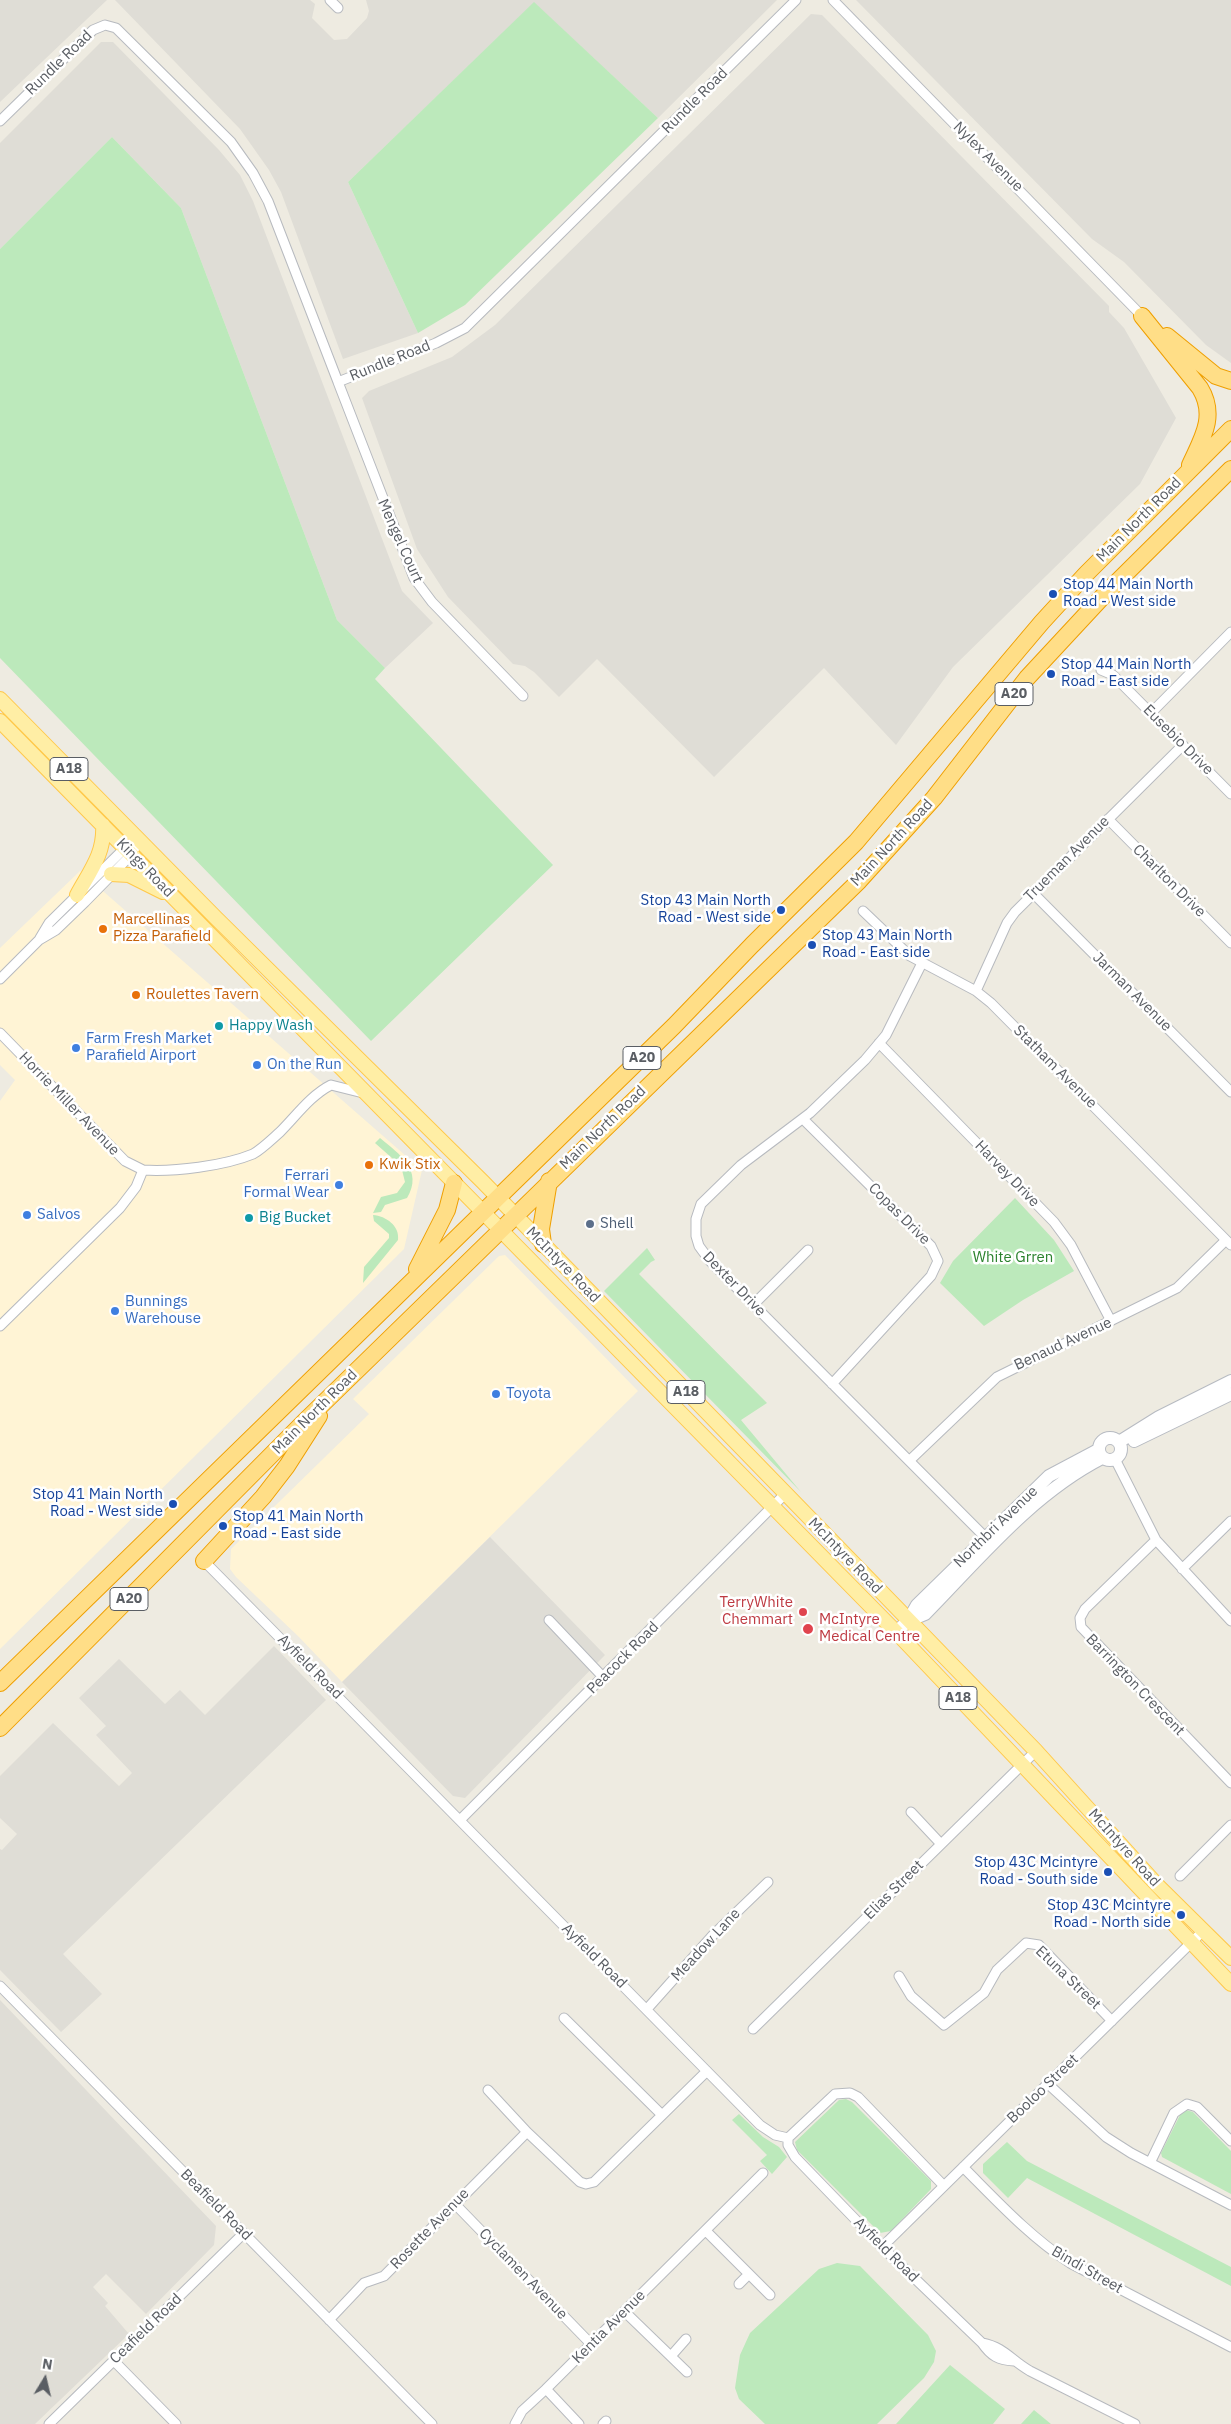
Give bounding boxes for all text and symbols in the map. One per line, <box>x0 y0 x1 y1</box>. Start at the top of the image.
street label: Rundle Road <box>22 27 96 99</box>
street label: Rundle Road <box>658 64 732 138</box>
street label: Nylex Avenue <box>949 118 1027 196</box>
street label: Rundle Road <box>347 337 433 385</box>
street label: Main North Road <box>1093 474 1185 566</box>
street label: Mengel Court <box>374 496 426 586</box>
place label: Stop 44 Main North Road - West side <box>1063 576 1193 611</box>
marker: Stop 44 Main North Road - West side <box>1047 588 1059 600</box>
place label: Stop 44 Main North Road - East side <box>1061 656 1191 691</box>
marker: Stop 44 Main North Road - East side <box>1045 668 1057 680</box>
road number: A20 <box>995 682 1033 706</box>
street label: Eusebio Drive <box>1139 701 1217 779</box>
road number: A18 <box>50 758 88 781</box>
street label: Main North Road <box>847 796 937 890</box>
street label: Trueman Avenue <box>1021 813 1113 905</box>
street label: Kings Road <box>112 835 178 901</box>
street label: Charlton Drive <box>1129 841 1209 921</box>
place label: Stop 43 Main North Road - West side <box>641 892 771 927</box>
marker: Stop 43 Main North Road - West side <box>775 904 787 916</box>
place label: Marcellinas Pizza Parafield <box>113 911 211 946</box>
marker: Marcellinas Pizza Parafield <box>97 923 109 935</box>
place label: Stop 43 Main North Road - East side <box>822 927 952 962</box>
marker: Stop 43 Main North Road - East side <box>806 939 818 951</box>
street label: Jarman Avenue <box>1089 949 1175 1035</box>
place label: Roulettes Tavern <box>146 986 259 1004</box>
marker: Roulettes Tavern <box>130 989 142 1001</box>
place label: Happy Wash <box>229 1017 313 1035</box>
marker: Happy Wash <box>213 1020 225 1032</box>
street label: Statham Avenue <box>1010 1022 1100 1112</box>
place label: Farm Fresh Market Parafield Airport <box>86 1030 212 1065</box>
marker: Farm Fresh Market Parafield Airport <box>70 1042 82 1054</box>
road number: A20 <box>623 1046 661 1070</box>
street label: Horrie Miller Avenue <box>15 1049 123 1159</box>
place label: On the Run <box>267 1056 342 1074</box>
marker: On the Run <box>251 1059 263 1071</box>
street label: Main North Road <box>556 1082 650 1174</box>
street label: Harvey Drive <box>971 1137 1043 1211</box>
place label: Kwik Stix <box>379 1156 440 1174</box>
marker: Kwik Stix <box>363 1159 375 1171</box>
place label: Ferrari Formal Wear <box>243 1167 329 1202</box>
marker: Ferrari Formal Wear <box>333 1179 345 1191</box>
street label: Copas Drive <box>864 1179 934 1249</box>
place label: Salvos <box>37 1206 81 1224</box>
marker: Salvos <box>21 1209 33 1221</box>
place label: Big Bucket <box>259 1209 331 1227</box>
marker: Big Bucket <box>243 1212 255 1224</box>
place label: Shell <box>600 1215 634 1233</box>
marker: Shell <box>584 1218 596 1230</box>
street label: McIntyre Road <box>522 1223 604 1307</box>
street label: Dexter Drive <box>699 1248 769 1320</box>
park label: White Grren <box>973 1249 1053 1267</box>
place label: Bunnings Warehouse <box>125 1293 201 1328</box>
marker: Bunnings Warehouse <box>109 1305 121 1317</box>
street label: Benaud Avenue <box>1011 1314 1115 1374</box>
street label: Main North Road <box>269 1366 361 1458</box>
road number: A18 <box>667 1380 705 1404</box>
place label: Toyota <box>506 1385 551 1403</box>
marker: Toyota <box>490 1388 502 1400</box>
street label: Northbri Avenue <box>950 1482 1042 1572</box>
place label: Stop 41 Main North Road - West side <box>33 1486 163 1521</box>
marker: Stop 41 Main North Road - West side <box>167 1498 179 1510</box>
place label: Stop 41 Main North Road - East side <box>233 1508 363 1543</box>
street label: McIntyre Road <box>804 1514 886 1598</box>
marker: Stop 41 Main North Road - East side <box>217 1520 229 1532</box>
road number: A20 <box>110 1588 148 1610</box>
place label: TerryWhite Chemmart <box>719 1594 793 1629</box>
marker: TerryWhite Chemmart <box>797 1606 809 1618</box>
place label: McIntyre Medical Centre <box>819 1611 920 1646</box>
street label: Peacock Road <box>583 1618 663 1698</box>
marker: McIntyre Medical Centre <box>801 1622 815 1636</box>
street label: Barrington Crescent <box>1082 1630 1188 1740</box>
street label: Ayfield Road <box>274 1631 346 1703</box>
road number: A18 <box>939 1686 977 1710</box>
street label: McIntyre Road <box>1084 1805 1164 1891</box>
place label: Stop 43C Mcintyre Road - South side <box>974 1854 1098 1889</box>
street label: Elias Street <box>861 1857 927 1923</box>
marker: Stop 43C Mcintyre Road - South side <box>1102 1866 1114 1878</box>
place label: Stop 43C Mcintyre Road - North side <box>1047 1897 1171 1932</box>
street label: Meadow Lane <box>668 1905 744 1985</box>
marker: Stop 43C Mcintyre Road - North side <box>1175 1909 1187 1921</box>
street label: Ayfield Road <box>558 1920 630 1992</box>
street label: Etuna Street <box>1032 1942 1104 2014</box>
street label: Booloo Street <box>1004 2051 1082 2127</box>
street label: Beafield Road <box>177 2166 255 2244</box>
street label: Rosette Avenue <box>387 2185 473 2273</box>
street label: Ayfield Road <box>850 2214 922 2286</box>
street label: Cyclamen Avenue <box>475 2225 571 2323</box>
street label: Bindi Street <box>1048 2242 1126 2298</box>
street label: Kentia Avenue <box>569 2287 649 2367</box>
street label: Ceafield Road <box>106 2290 186 2368</box>
north arrow <box>20 2354 70 2404</box>
text: N <box>41 2355 54 2374</box>

